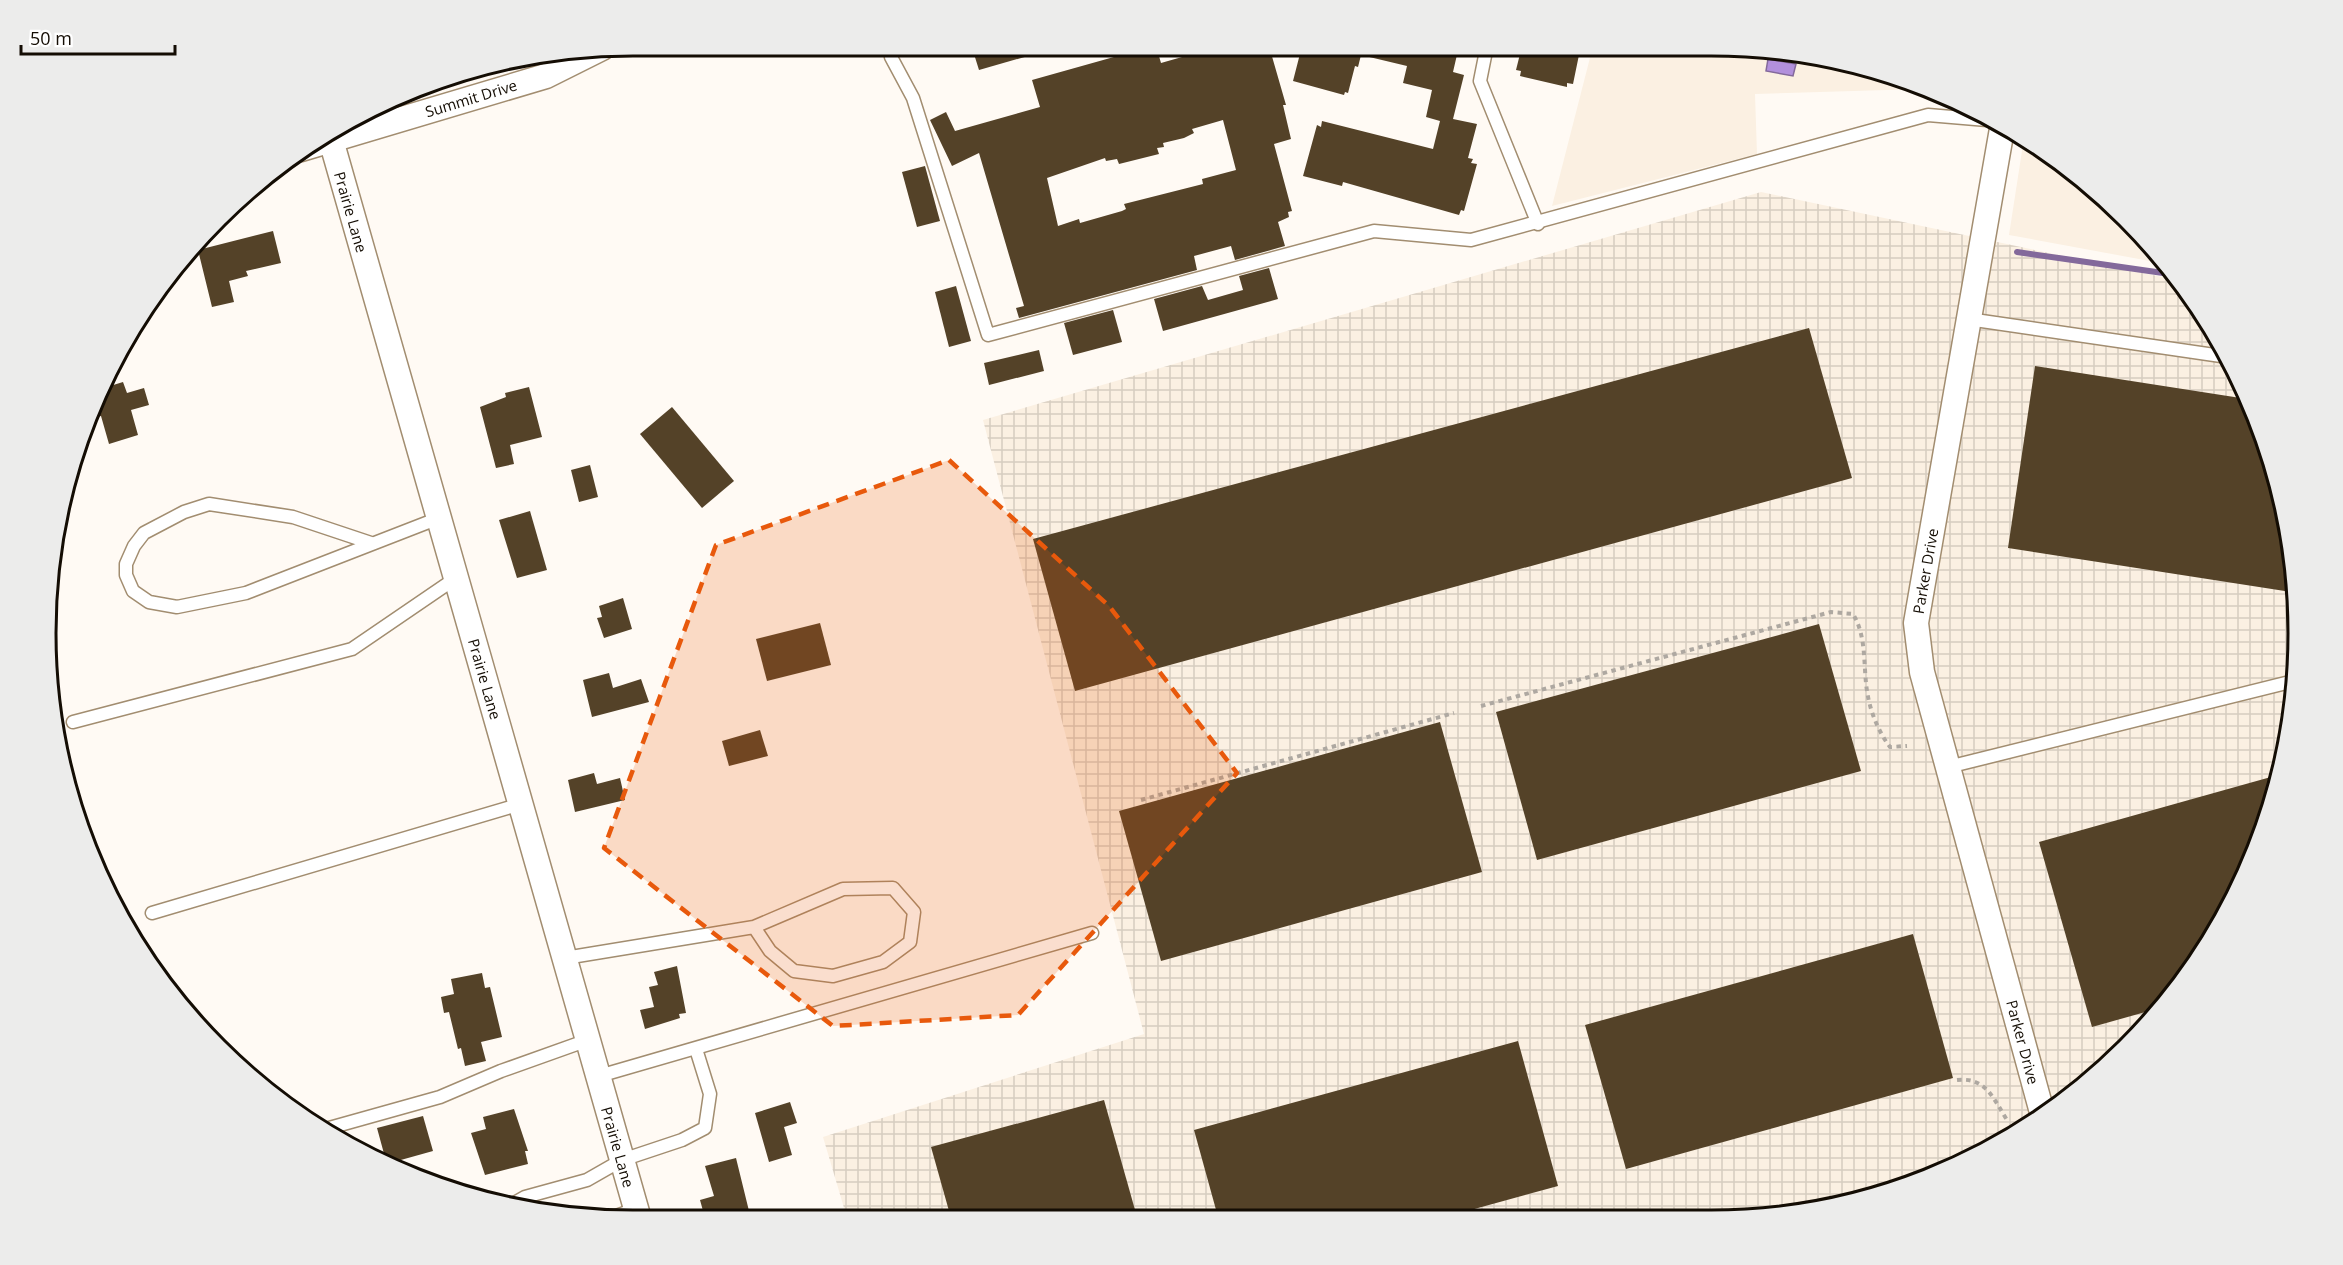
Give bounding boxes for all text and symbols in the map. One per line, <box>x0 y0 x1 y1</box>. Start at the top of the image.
scale bar <box>21 18 176 56</box>
text: 50 m <box>30 26 72 50</box>
street label: Summit Drive <box>423 75 519 121</box>
street label: Prairie Lane <box>330 169 372 255</box>
street label: Parker Drive <box>1908 527 1942 615</box>
street label: Prairie Lane <box>464 636 506 722</box>
street label: Parker Drive <box>2002 998 2044 1086</box>
street label: Prairie Lane <box>597 1104 639 1190</box>

